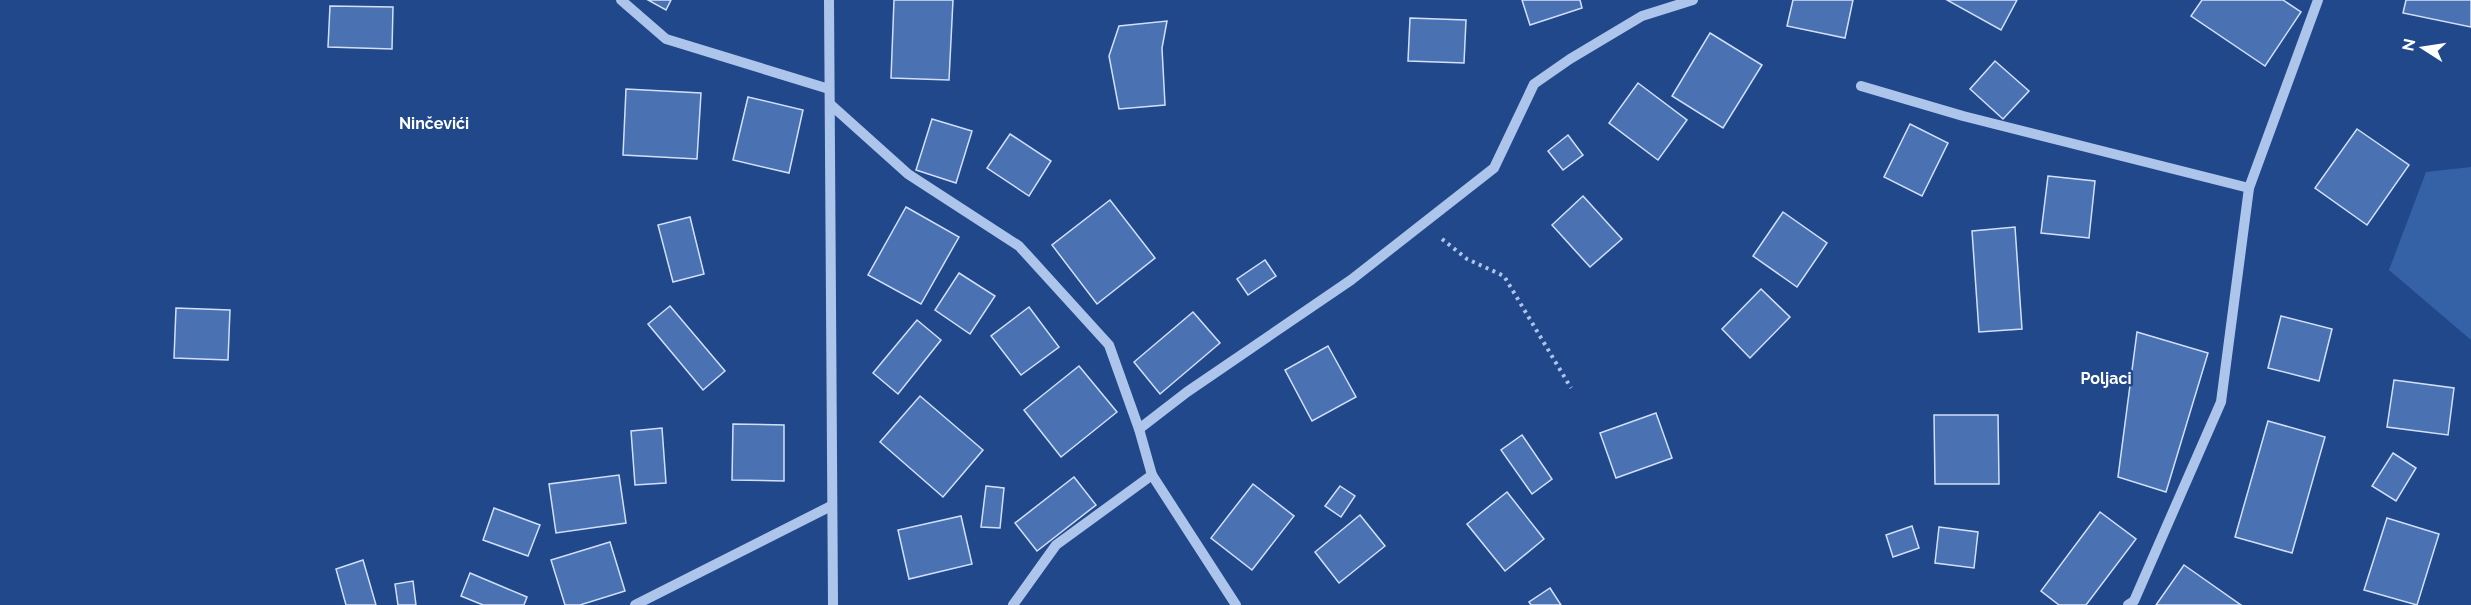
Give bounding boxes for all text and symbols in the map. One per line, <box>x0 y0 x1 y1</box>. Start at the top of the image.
north arrow <box>2393 18 2453 78</box>
text: N <box>2398 37 2419 53</box>
district label: Ninčevići <box>399 114 469 133</box>
district label: Poljaci <box>2080 369 2132 388</box>

